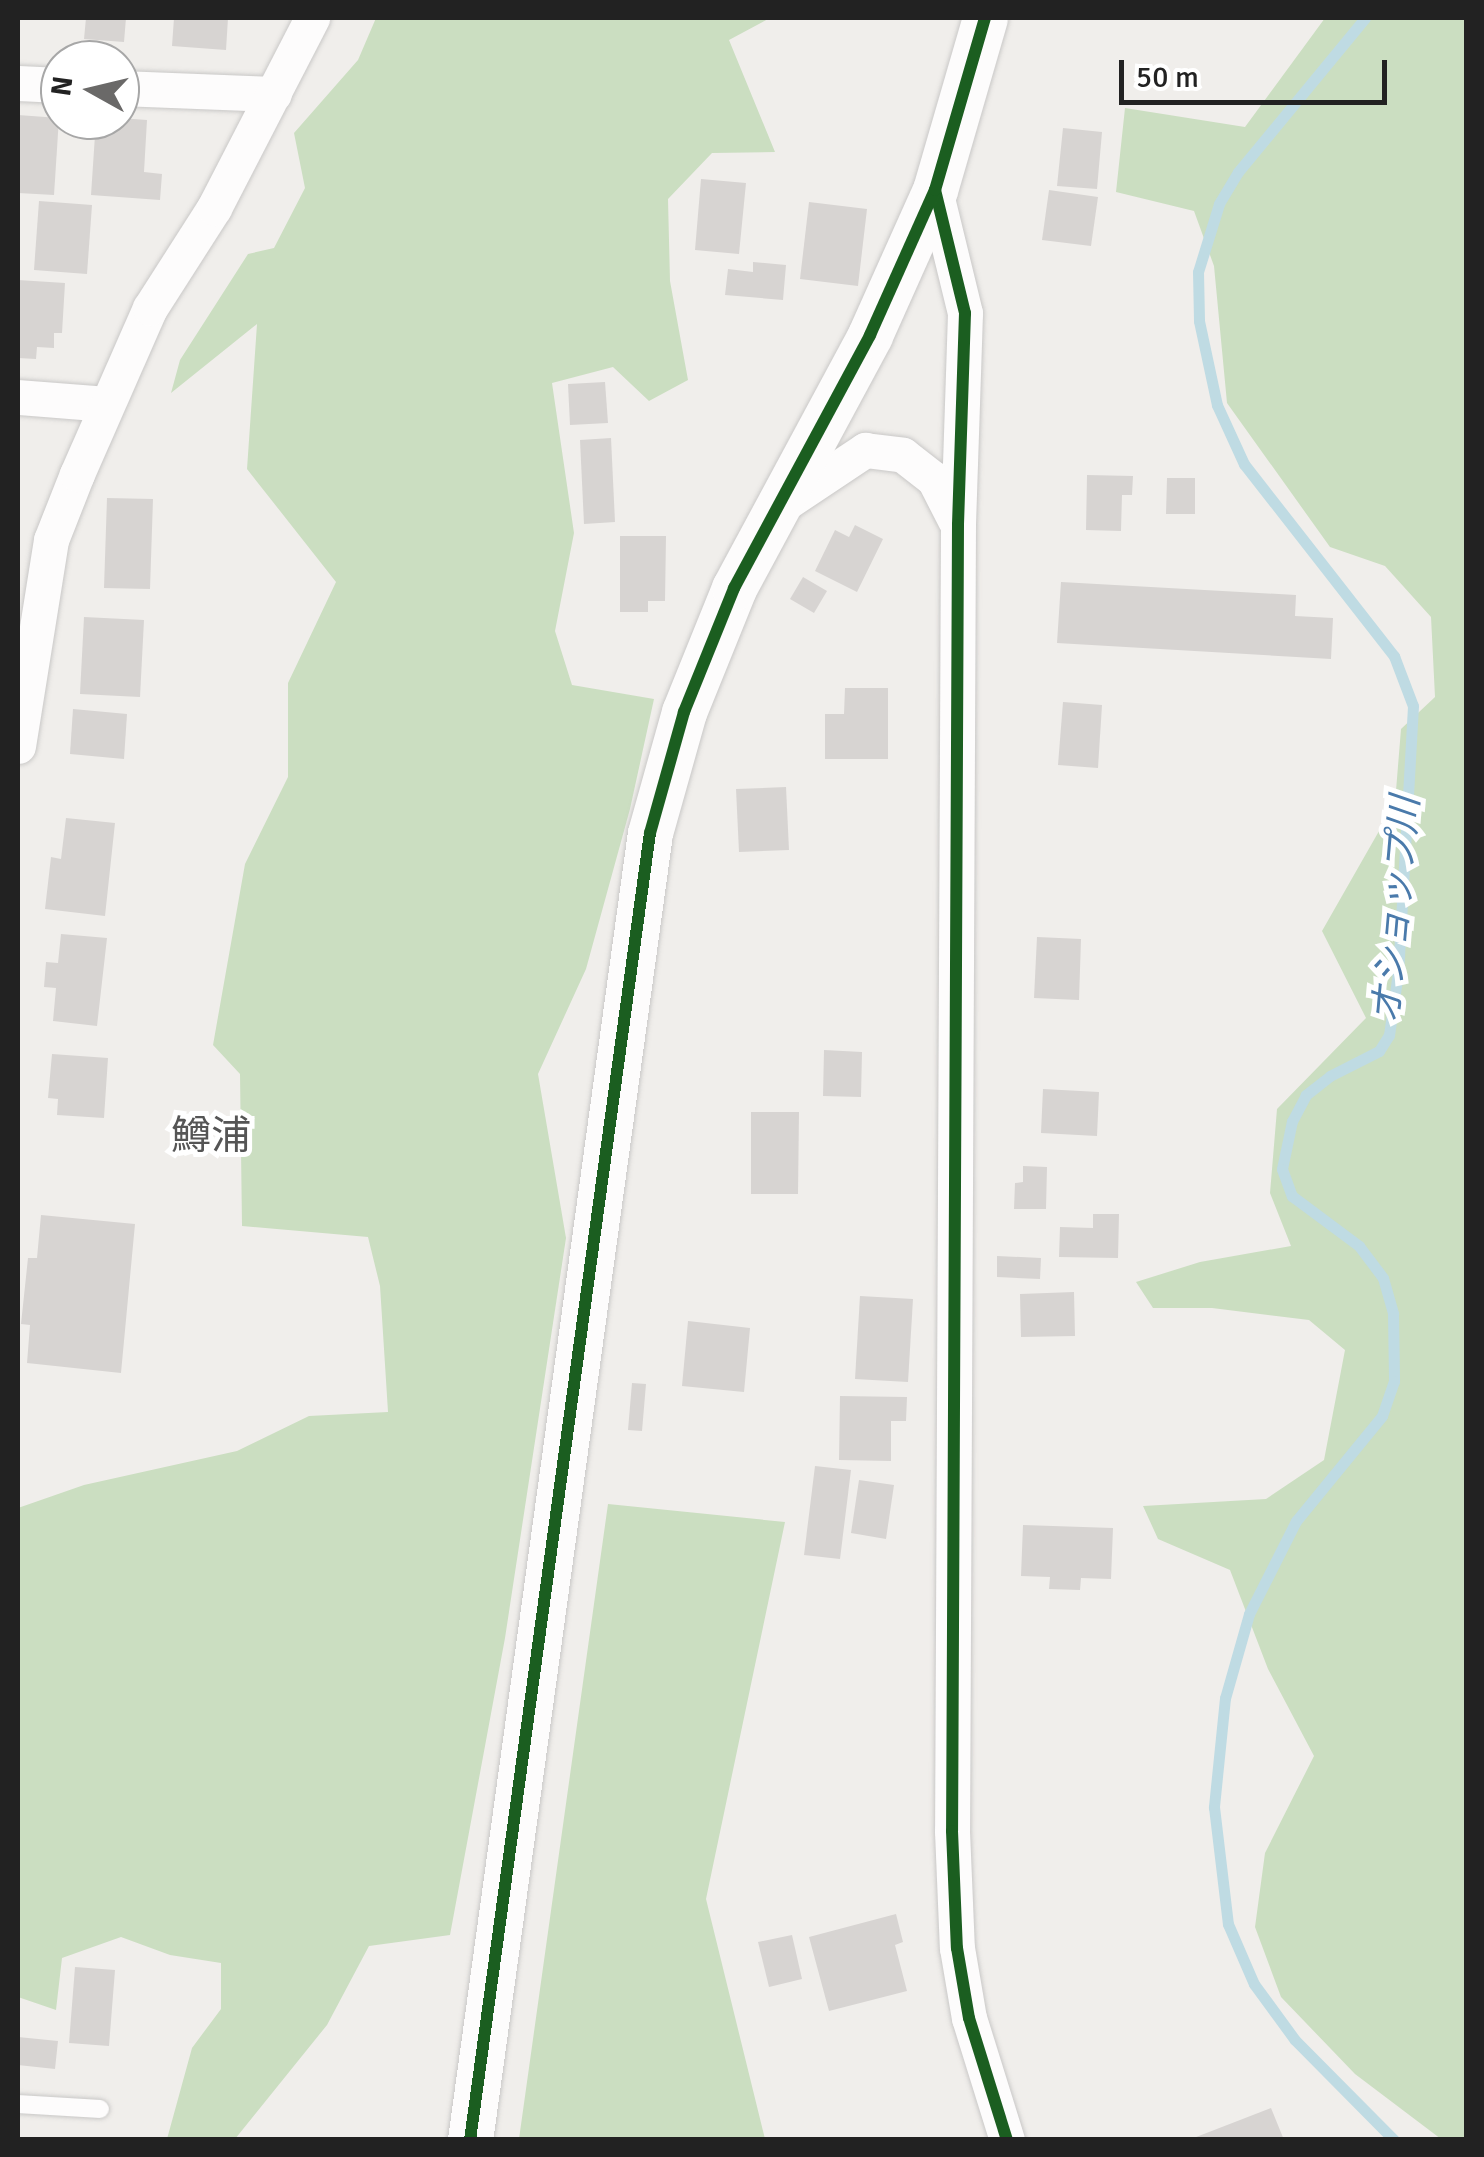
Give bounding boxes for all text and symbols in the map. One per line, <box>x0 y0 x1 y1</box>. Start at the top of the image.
north arrow <box>40 40 140 140</box>
scale bar <box>1124 40 1392 102</box>
text: 50 m <box>1136 59 1199 96</box>
text: N <box>44 74 80 98</box>
water label: オショップ川 <box>1363 794 1429 1026</box>
district label: 鱒浦 <box>171 1112 251 1160</box>

